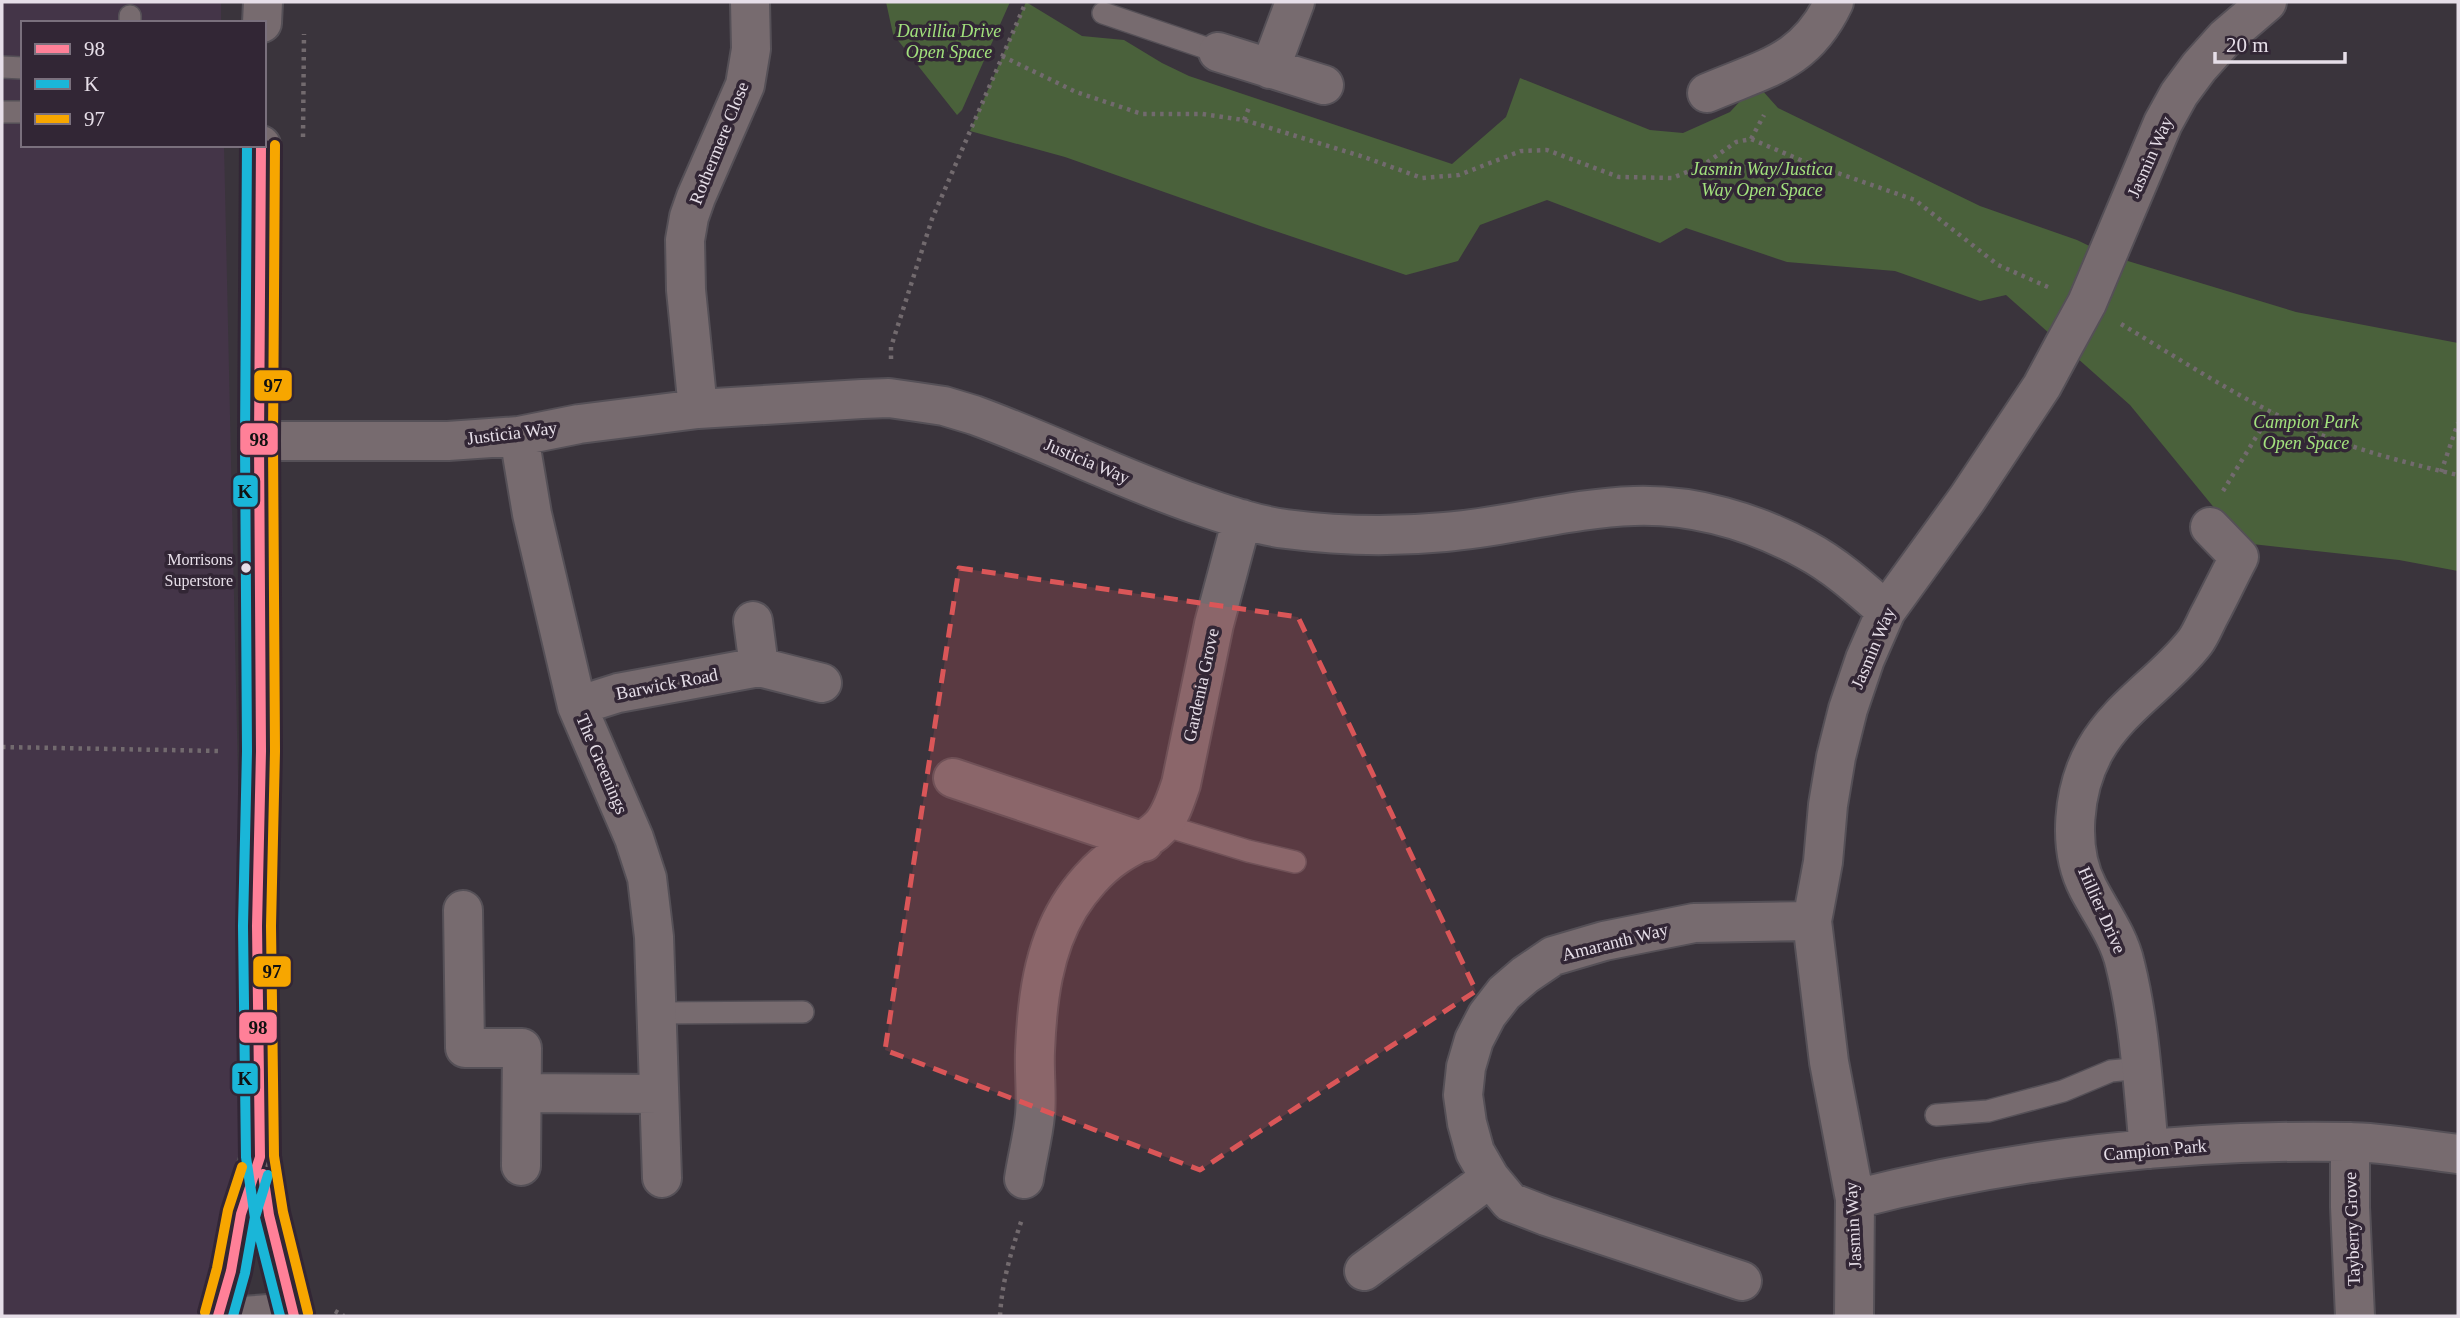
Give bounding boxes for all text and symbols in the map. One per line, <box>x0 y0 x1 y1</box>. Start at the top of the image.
legend <box>21 21 266 147</box>
park label: Davillia Drive Open Space <box>896 21 1001 62</box>
scale bar <box>2215 21 2344 65</box>
text: 20 m <box>2226 33 2269 57</box>
text: 98 <box>84 37 105 61</box>
text: K <box>84 72 99 96</box>
street label: Rothermere Close <box>685 79 753 207</box>
text: 97 <box>84 107 105 131</box>
street label: Jasmin Way <box>2123 113 2177 201</box>
park label: Jasmin Way/Justica Way Open Space <box>1691 159 1833 200</box>
line badge: 97 <box>253 369 293 402</box>
text: 97 <box>264 375 283 396</box>
park label: Campion Park Open Space <box>2253 412 2360 453</box>
street label: Justicia Way <box>466 418 558 448</box>
line badge: 98 <box>239 422 279 456</box>
text: 98 <box>250 429 269 450</box>
street label: Justicia Way <box>1041 434 1133 488</box>
line badge: K <box>232 474 259 508</box>
text: K <box>238 481 253 502</box>
place label: Morrisons Superstore <box>165 551 233 590</box>
marker: Morrisons Superstore <box>239 561 253 575</box>
street label: Jasmin Way <box>1847 604 1899 692</box>
street label: Gardenia Grove <box>1179 626 1223 744</box>
street label: Barwick Road <box>614 664 720 704</box>
street label: The Greenings <box>572 711 632 817</box>
street label: Hillier Drive <box>2074 864 2130 956</box>
street label: Amaranth Way <box>1560 919 1670 965</box>
line badge: 97 <box>252 955 292 988</box>
text: 97 <box>263 961 282 982</box>
line badge: 98 <box>238 1011 278 1044</box>
text: 98 <box>249 1017 268 1038</box>
line badge: K <box>231 1062 259 1095</box>
text: K <box>238 1068 253 1089</box>
street label: Campion Park <box>2103 1136 2207 1164</box>
street label: Tayberry Grove <box>2340 1172 2364 1286</box>
street label: Jasmin Way <box>1841 1181 1865 1269</box>

